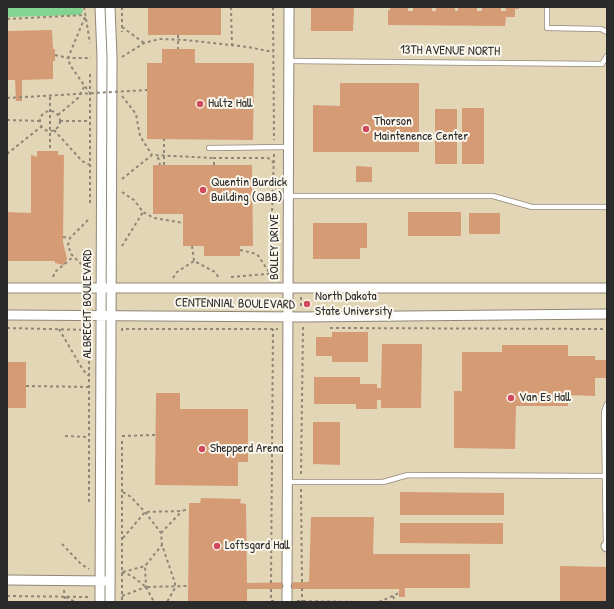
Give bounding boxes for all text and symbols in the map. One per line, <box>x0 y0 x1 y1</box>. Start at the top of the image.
street label: 13TH AVENUE NORTH <box>400 42 500 60</box>
place label: Hultz Hall <box>208 96 253 112</box>
marker: Hultz Hall <box>195 99 205 109</box>
place label: Thorson Maintenence Center <box>374 114 468 145</box>
marker: Thorson Maintenence Center <box>361 124 371 134</box>
place label: Quentin Burdick Building (QBB) <box>211 175 287 206</box>
marker: Quentin Burdick Building (QBB) <box>198 185 208 195</box>
street label: BOLLEY DRIVE <box>267 214 283 280</box>
street label: ALBRECHT BOULEVARD <box>80 250 96 358</box>
place label: North Dakota State University <box>315 289 392 320</box>
street label: CENTENNIAL BOULEVARD <box>175 295 295 313</box>
marker: North Dakota State University <box>302 299 312 309</box>
place label: Van Es Hall <box>519 390 571 406</box>
marker: Van Es Hall <box>506 393 516 403</box>
place label: Shepperd Arena <box>210 441 283 457</box>
marker: Shepperd Arena <box>197 444 207 454</box>
place label: Loftsgard Hall <box>225 538 290 554</box>
marker: Loftsgard Hall <box>212 541 222 551</box>

